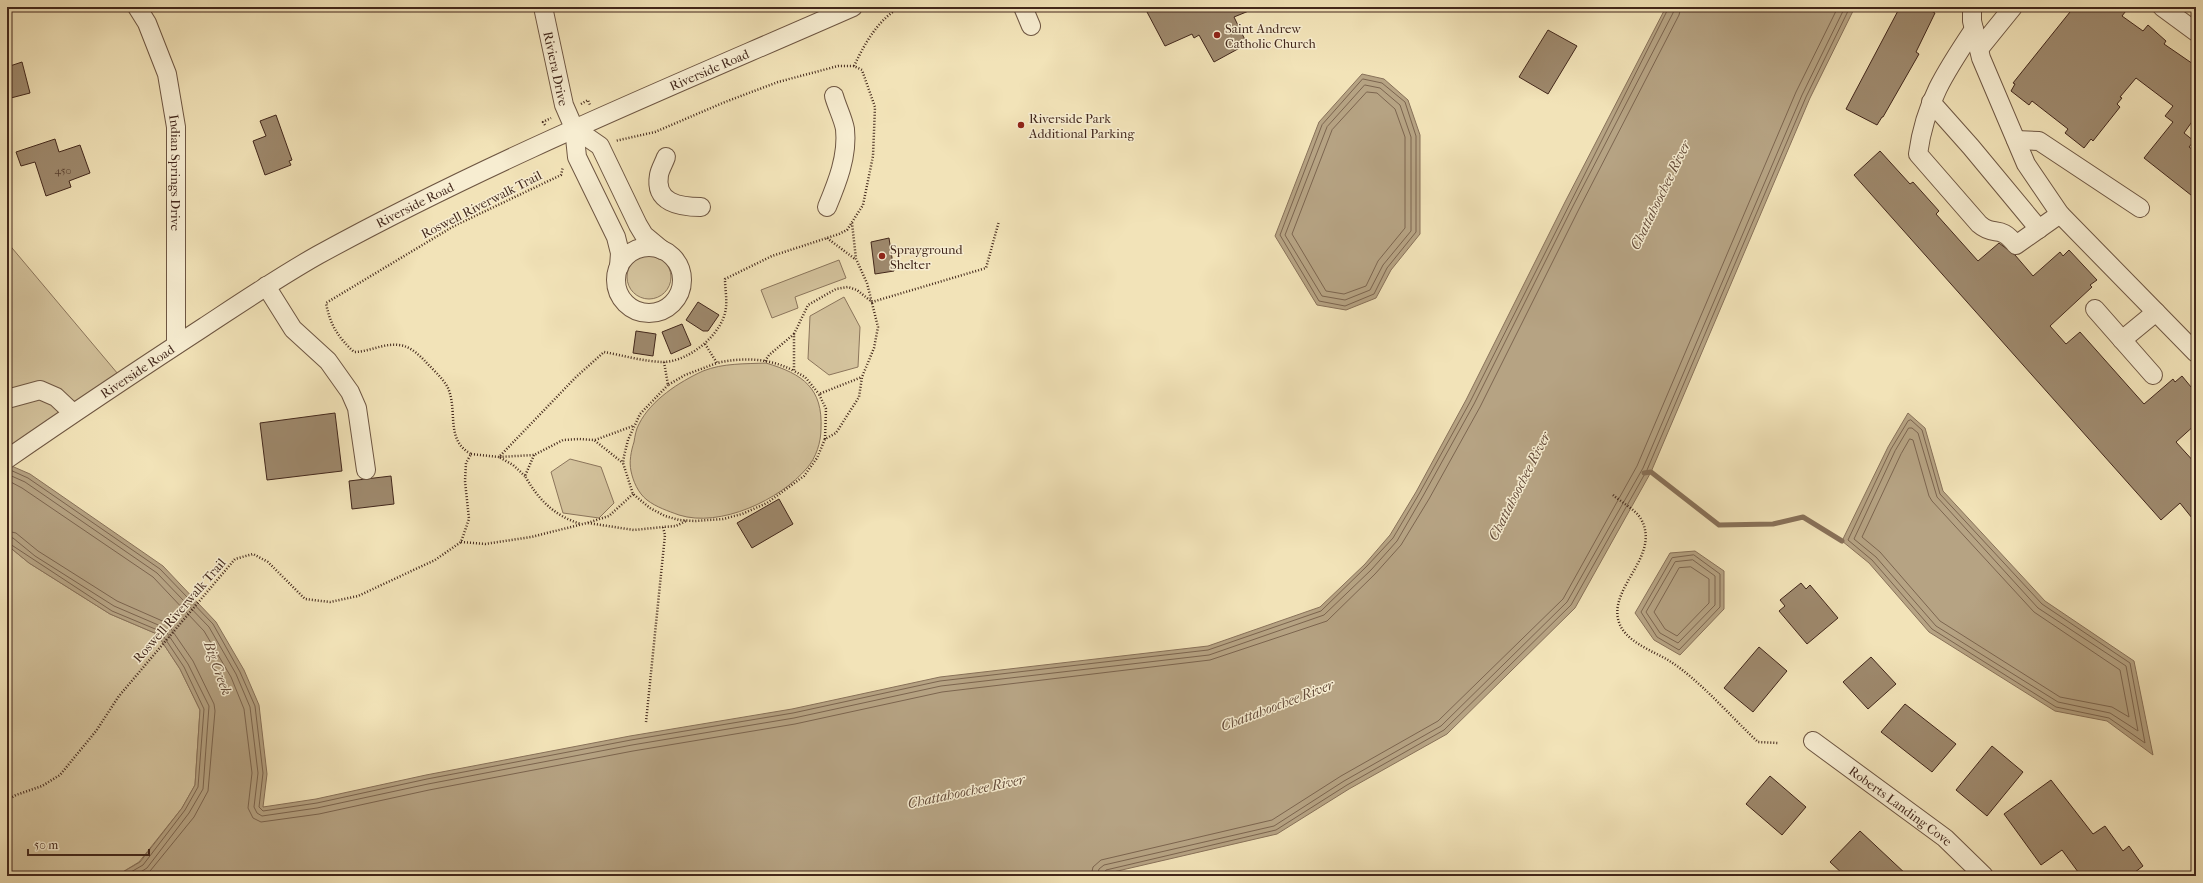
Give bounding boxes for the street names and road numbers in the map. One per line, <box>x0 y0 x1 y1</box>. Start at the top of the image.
street label: Riviera Drive <box>540 30 571 108</box>
street label: Riverside Road <box>667 46 752 94</box>
street label: Indian Springs Drive <box>166 113 183 232</box>
street label: Roswell Riverwalk Trail <box>418 167 544 241</box>
street label: Riverside Road <box>373 179 457 231</box>
street label: Riverside Road <box>98 341 178 401</box>
street label: Roswell Riverwalk Trail <box>130 555 229 666</box>
street label: Roberts Landing Cove <box>1846 763 1956 849</box>

